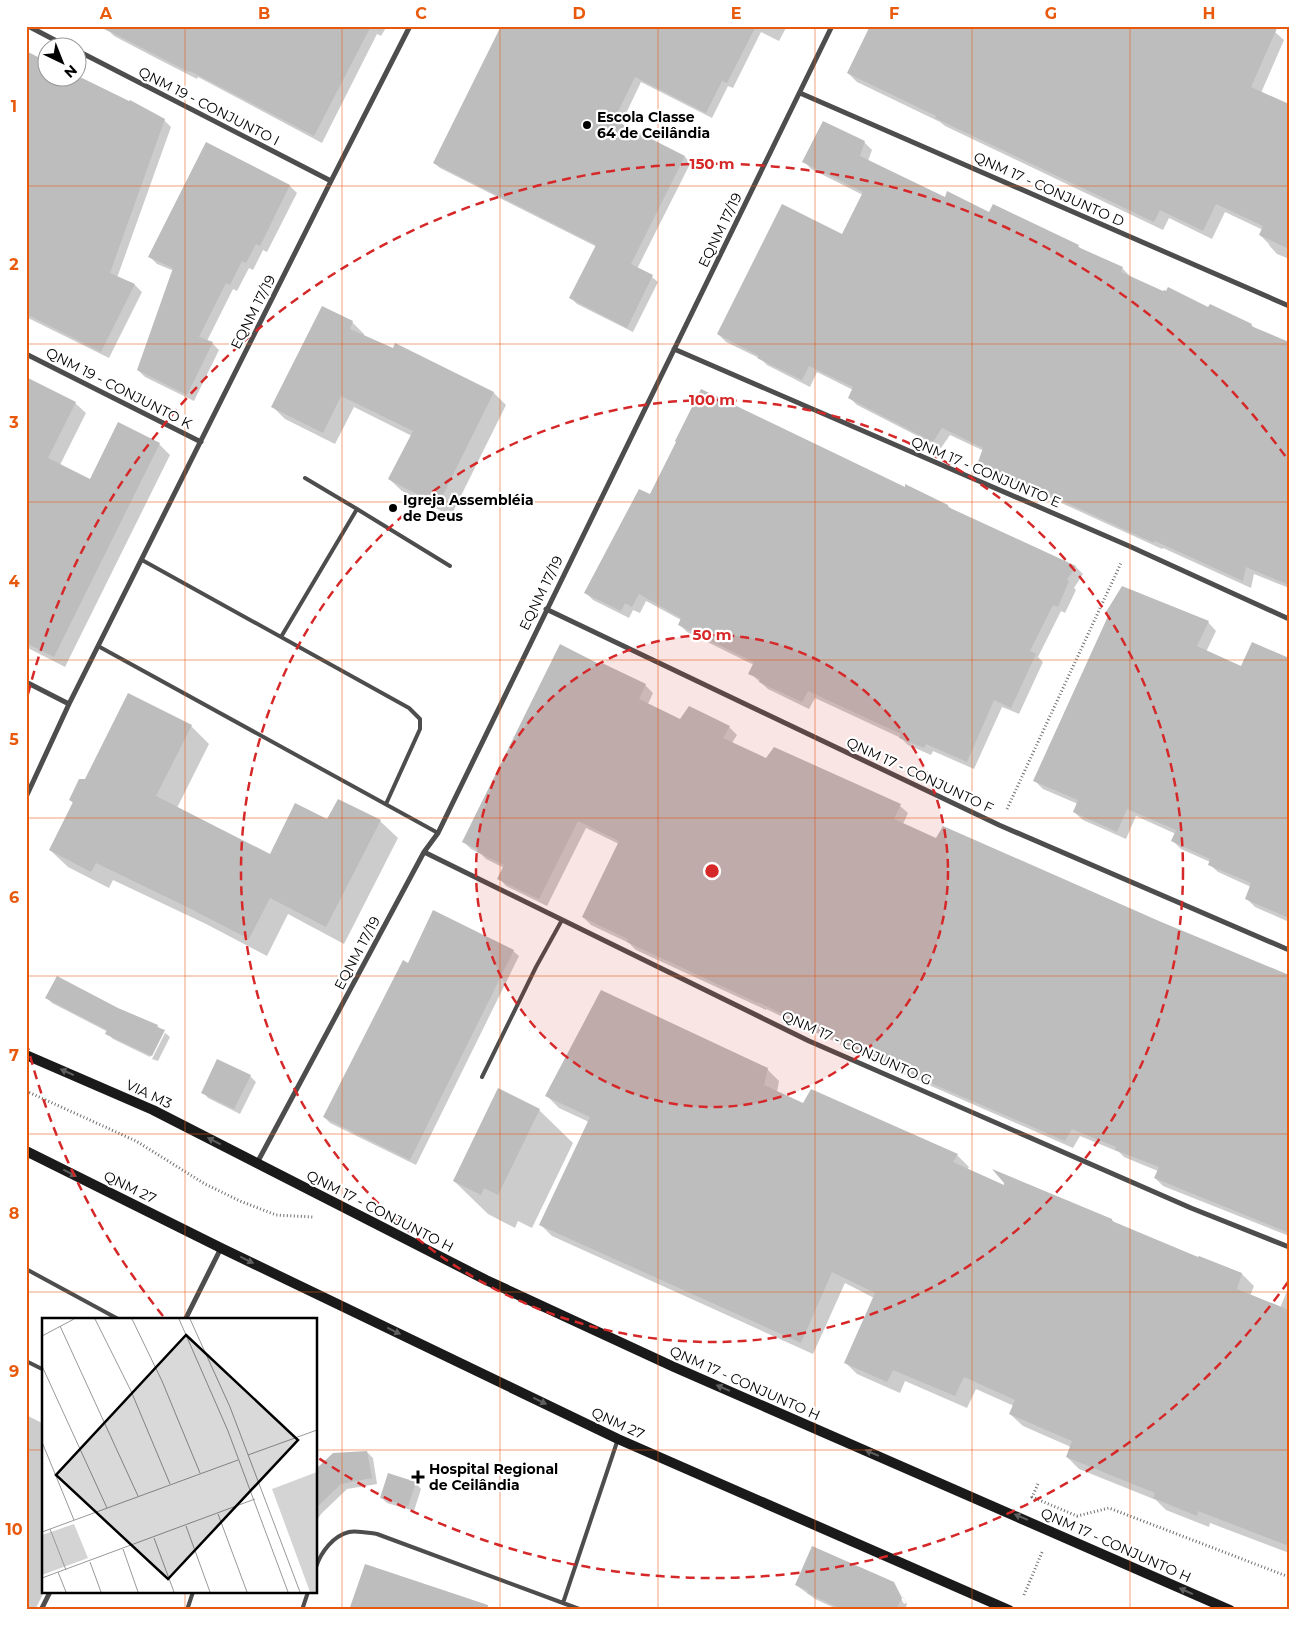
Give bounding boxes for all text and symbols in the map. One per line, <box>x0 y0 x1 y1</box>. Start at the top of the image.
text: A <box>99 4 113 23</box>
text: B <box>258 4 270 23</box>
text: C <box>415 4 427 23</box>
text: D <box>572 4 586 23</box>
text: E <box>731 4 741 23</box>
text: F <box>889 4 899 23</box>
text: G <box>1045 4 1057 23</box>
text: H <box>1203 4 1215 23</box>
north arrow <box>38 38 88 88</box>
text: N <box>61 61 81 82</box>
street label: QNM 19 - CONJUNTO I <box>135 63 283 149</box>
text: 1 <box>11 97 17 116</box>
place label: Escola Classe 64 de Ceilândia <box>597 108 710 142</box>
marker: Escola Classe 64 de Ceilândia <box>581 119 593 131</box>
street label: QNM 17 - CONJUNTO D <box>971 148 1127 230</box>
text: 150 m <box>690 154 734 173</box>
street label: EQNM 17/19 <box>694 190 746 270</box>
text: 2 <box>9 255 19 274</box>
street label: EQNM 17/19 <box>227 272 279 352</box>
street label: QNM 19 - CONJUNTO K <box>43 343 195 433</box>
text: 100 m <box>689 390 735 409</box>
text: 3 <box>8 413 19 432</box>
street label: QNM 17 - CONJUNTO E <box>908 432 1064 512</box>
place label: Igreja Assembléia de Deus <box>403 491 534 525</box>
marker: Igreja Assembléia de Deus <box>387 502 399 514</box>
street label: EQNM 17/19 <box>515 553 567 633</box>
text: 4 <box>8 572 20 591</box>
text: 50 m <box>692 625 732 644</box>
text: 5 <box>9 730 19 749</box>
street label: QNM 17 - CONJUNTO F <box>844 733 997 817</box>
centre of rings <box>703 862 721 880</box>
text: 6 <box>9 888 19 907</box>
street label: EQNM 17/19 <box>330 913 384 993</box>
street label: QNM 17 - CONJUNTO G <box>779 1007 935 1089</box>
text: 7 <box>9 1046 19 1065</box>
one-way arrow <box>60 1068 74 1076</box>
street label: VIA M3 <box>123 1076 175 1113</box>
one-way arrow <box>207 1137 221 1145</box>
street label: QNM 17 - CONJUNTO H <box>303 1166 457 1256</box>
street label: QNM 27 <box>101 1167 159 1207</box>
one-way arrow <box>63 1169 77 1177</box>
text: 8 <box>9 1204 19 1223</box>
one-way arrow <box>240 1256 254 1264</box>
inset map <box>42 1318 318 1594</box>
one-way arrow <box>386 1327 401 1335</box>
street label: QNM 17 - CONJUNTO H <box>667 1342 823 1424</box>
text: 9 <box>9 1362 19 1381</box>
one-way arrow <box>716 1384 730 1392</box>
one-way arrow <box>533 1398 547 1406</box>
street label: QNM 27 <box>589 1403 647 1443</box>
one-way arrow <box>865 1448 879 1456</box>
place label: Hospital Regional de Ceilândia <box>429 1460 558 1494</box>
marker: Hospital Regional de Ceilândia <box>411 1470 425 1484</box>
street label: QNM 17 - CONJUNTO H <box>1038 1504 1194 1586</box>
one-way arrow <box>1014 1513 1028 1521</box>
text: 10 <box>5 1520 23 1539</box>
one-way arrow <box>1179 1586 1193 1594</box>

